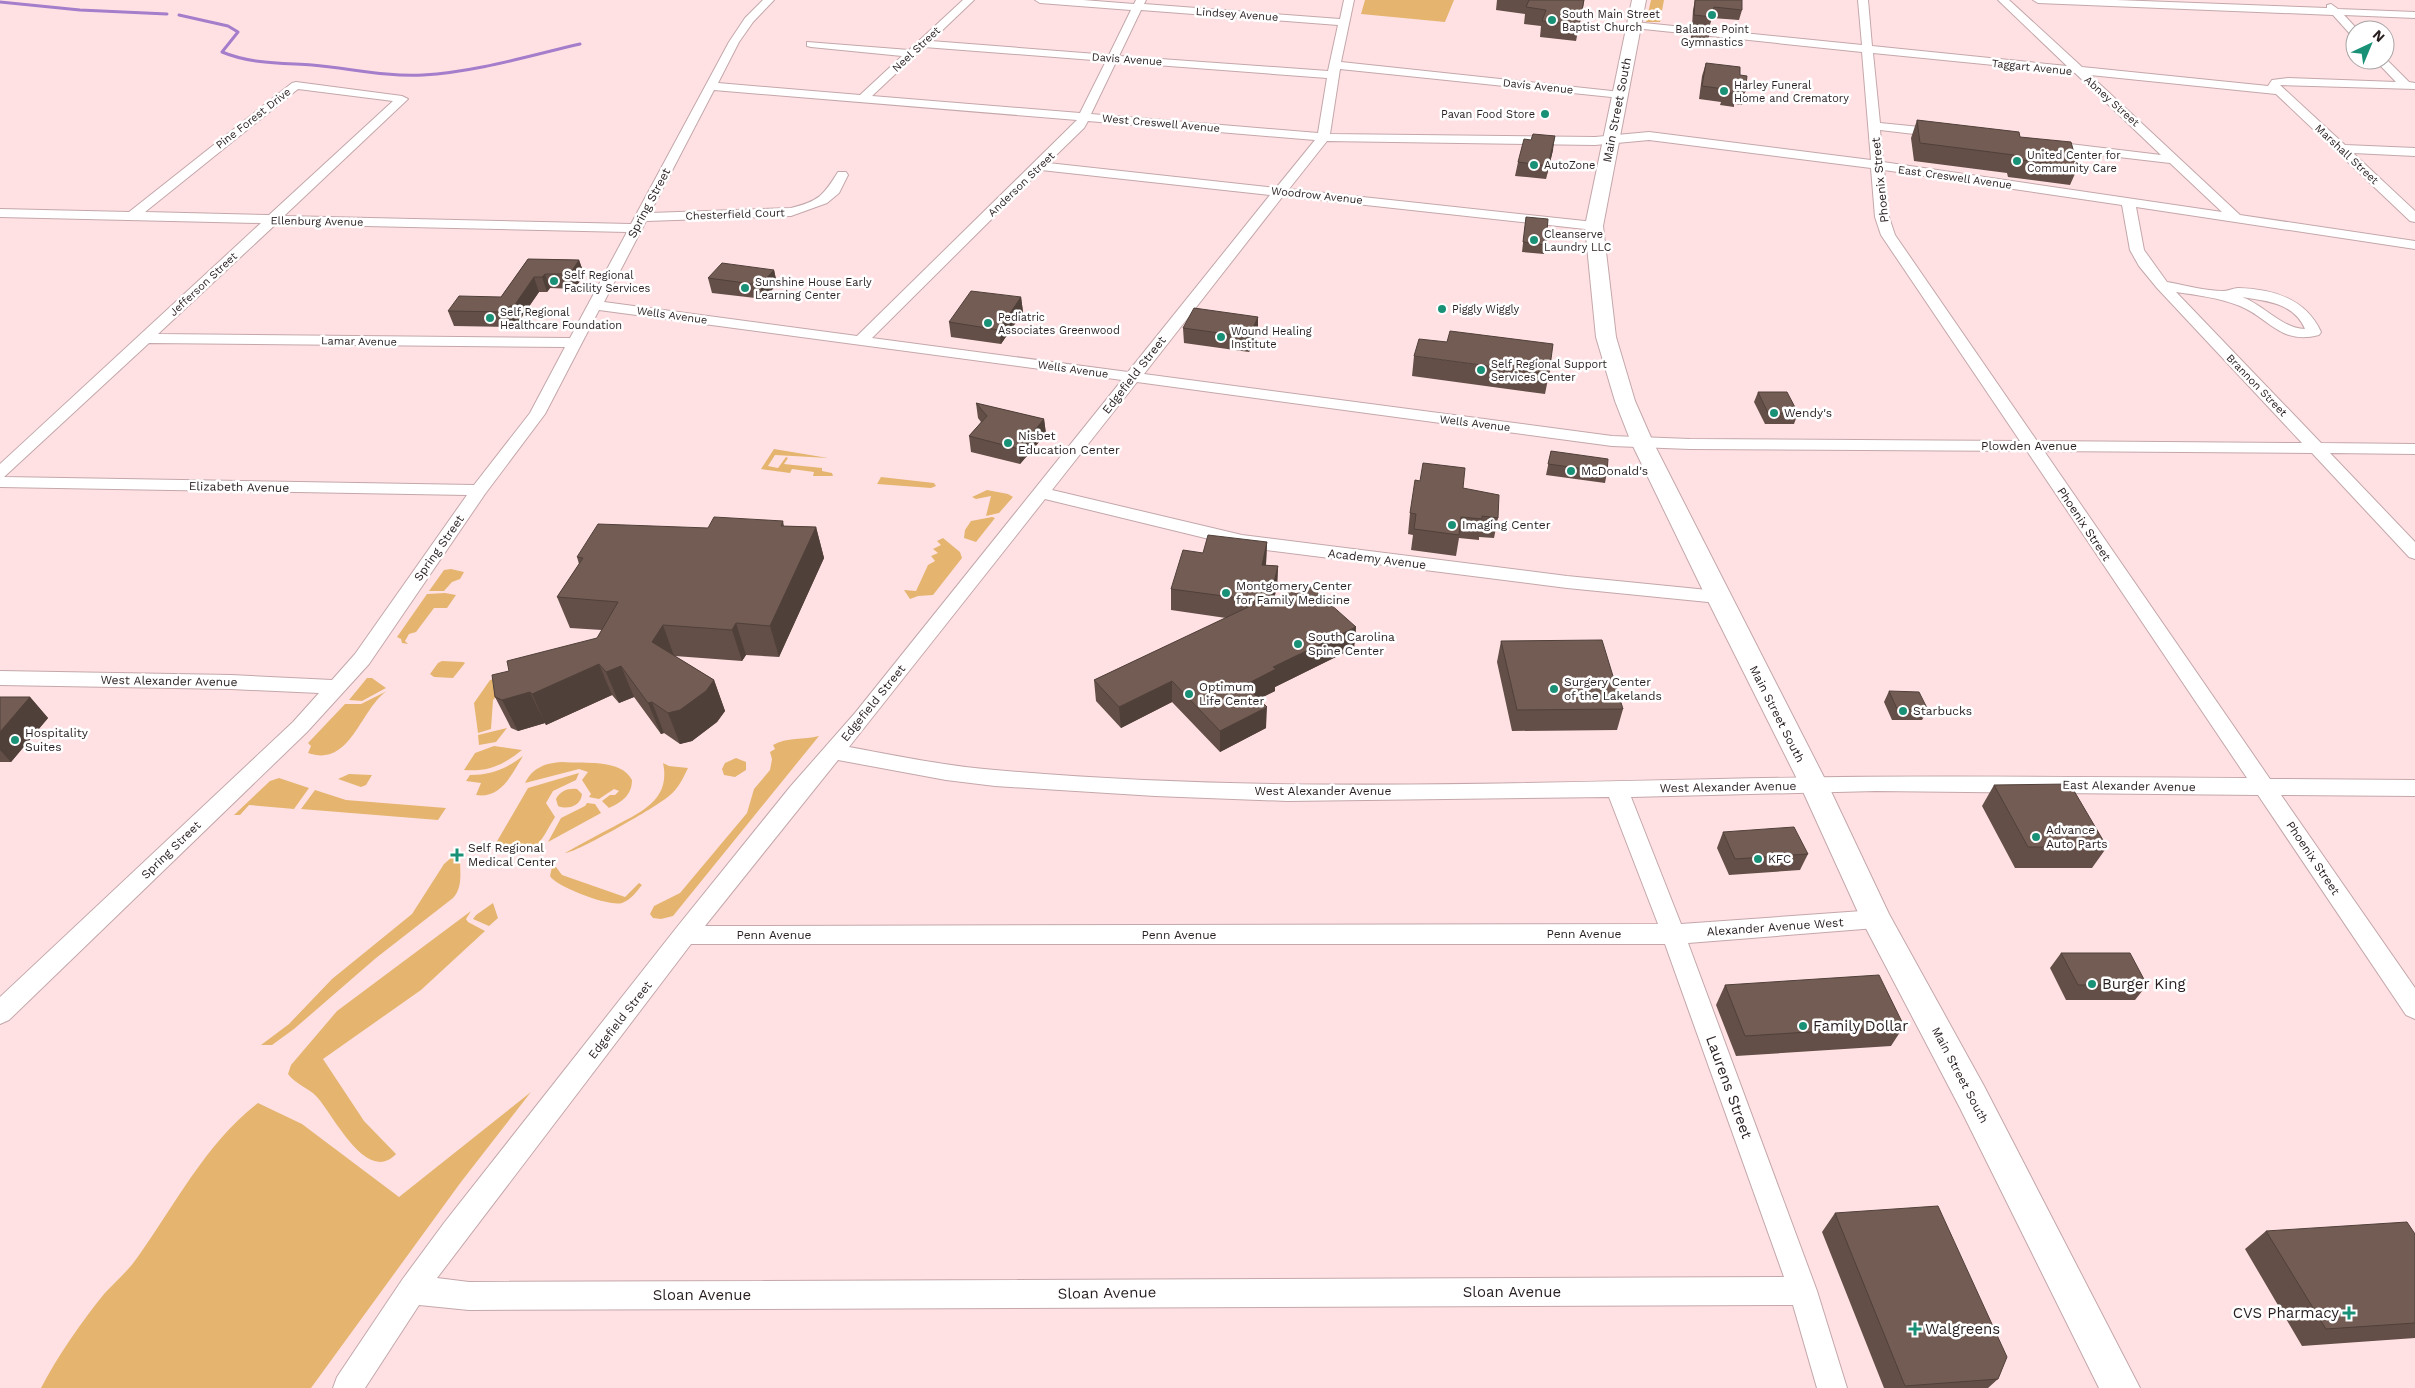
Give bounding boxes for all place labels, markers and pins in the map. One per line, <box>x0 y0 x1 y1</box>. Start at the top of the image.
place label: South Main Street Baptist Church <box>1562 8 1660 34</box>
marker: Balance Point Gymnastics <box>1706 9 1718 21</box>
marker: South Main Street Baptist Church <box>1546 14 1558 26</box>
place label: Balance Point Gymnastics <box>1675 23 1749 49</box>
place label: Harley Funeral Home and Crematory <box>1734 79 1849 105</box>
marker: Harley Funeral Home and Crematory <box>1718 85 1730 97</box>
place label: Pavan Food Store <box>1441 108 1535 121</box>
marker: Pavan Food Store <box>1539 108 1551 120</box>
place label: United Center for Community Care <box>2027 149 2121 175</box>
marker: United Center for Community Care <box>2011 155 2023 167</box>
marker: AutoZone <box>1528 159 1540 171</box>
place label: AutoZone <box>1544 159 1595 172</box>
place label: Cleanserve Laundry LLC <box>1544 228 1612 254</box>
marker: Cleanserve Laundry LLC <box>1528 234 1540 246</box>
place label: Self Regional Facility Services <box>564 269 651 295</box>
marker: Self Regional Facility Services <box>548 275 560 287</box>
place label: Sunshine House Early Learning Center <box>755 276 872 302</box>
marker: Sunshine House Early Learning Center <box>739 282 751 294</box>
marker: Piggly Wiggly <box>1436 303 1448 315</box>
place label: Piggly Wiggly <box>1452 303 1520 316</box>
place label: Self Regional Healthcare Foundation <box>500 306 622 332</box>
place label: Pediatric Associates Greenwood <box>998 311 1120 337</box>
marker: Self Regional Healthcare Foundation <box>484 312 496 324</box>
marker: Pediatric Associates Greenwood <box>982 317 994 329</box>
place label: Wound Healing Institute <box>1231 325 1312 351</box>
marker: Wound Healing Institute <box>1215 331 1227 343</box>
place label: Self Regional Support Services Center <box>1491 358 1607 384</box>
marker: Self Regional Support Services Center <box>1475 364 1487 376</box>
place label: Wendy's <box>1784 406 1832 420</box>
marker: Wendy's <box>1768 407 1780 419</box>
place label: Nisbet Education Center <box>1018 429 1120 457</box>
marker: Nisbet Education Center <box>1002 437 1014 449</box>
place label: McDonald's <box>1581 464 1648 478</box>
marker: McDonald's <box>1565 465 1577 477</box>
place label: Imaging Center <box>1462 518 1551 532</box>
marker: Imaging Center <box>1446 519 1458 531</box>
place label: Montgomery Center for Family Medicine <box>1236 579 1352 607</box>
marker: Montgomery Center for Family Medicine <box>1220 587 1232 599</box>
place label: South Carolina Spine Center <box>1308 630 1395 658</box>
marker: South Carolina Spine Center <box>1292 638 1304 650</box>
place label: Surgery Center of the Lakelands <box>1564 675 1662 703</box>
place label: Optimum Life Center <box>1199 680 1264 708</box>
marker: Surgery Center of the Lakelands <box>1548 683 1560 695</box>
marker: Optimum Life Center <box>1183 688 1195 700</box>
place label: Starbucks <box>1913 704 1972 718</box>
marker: Starbucks <box>1897 705 1909 717</box>
place label: Hospitality Suites <box>25 726 89 754</box>
marker: Hospitality Suites <box>9 734 21 746</box>
place label: Advance Auto Parts <box>2046 823 2108 851</box>
marker: Advance Auto Parts <box>2030 831 2042 843</box>
place label: Self Regional Medical Center <box>468 841 556 869</box>
marker: Self Regional Medical Center <box>450 848 464 862</box>
place label: KFC <box>1768 852 1791 866</box>
marker: KFC <box>1752 853 1764 865</box>
place label: Burger King <box>2102 975 2185 993</box>
marker: Burger King <box>2086 978 2098 990</box>
place label: Family Dollar <box>1813 1017 1908 1035</box>
marker: Family Dollar <box>1797 1020 1809 1032</box>
place label: CVS Pharmacy <box>2233 1304 2339 1322</box>
marker: CVS Pharmacy <box>2343 1307 2355 1319</box>
place label: Walgreens <box>1925 1320 2000 1338</box>
marker: Walgreens <box>1909 1323 1921 1335</box>

